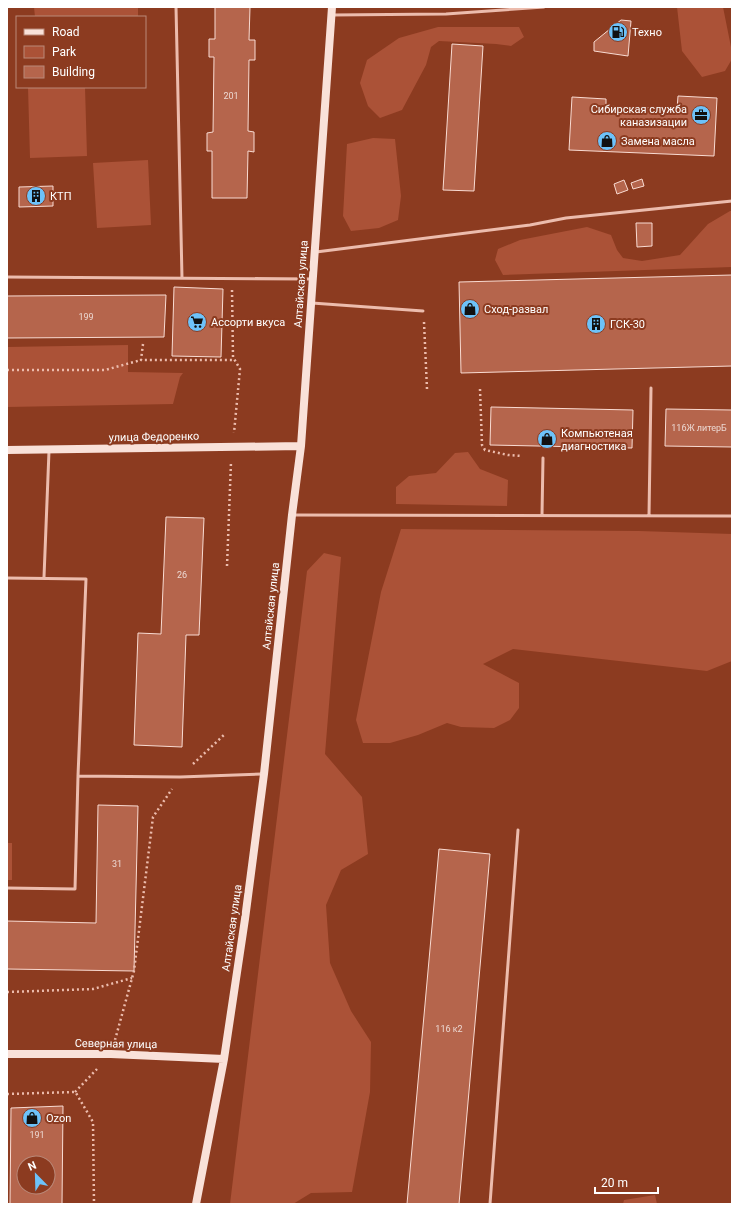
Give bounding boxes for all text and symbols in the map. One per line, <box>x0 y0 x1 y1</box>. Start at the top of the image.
legend <box>16 16 146 88</box>
fuel station icon: Техно <box>607 21 629 43</box>
text: Road <box>52 25 80 39</box>
place label: Техно <box>632 26 662 39</box>
text: Park <box>52 45 77 59</box>
text: Building <box>52 65 95 79</box>
house number: 201 <box>223 91 239 101</box>
place label: Сибирская служба каназизации <box>591 103 687 129</box>
office icon: Сибирская служба каназизации <box>690 104 712 126</box>
shop icon: Замена масла <box>596 130 618 152</box>
place label: Замена масла <box>621 135 695 148</box>
building icon: КТП <box>25 185 47 207</box>
place label: КТП <box>50 190 71 203</box>
street label: Алтайская улица <box>291 240 311 328</box>
shop icon: Сход-развал <box>459 298 481 320</box>
place label: Сход-развал <box>484 303 548 316</box>
supermarket icon: Ассорти вкуса <box>186 311 208 333</box>
house number: 199 <box>78 312 94 322</box>
building icon: ГСК-30 <box>585 313 607 335</box>
place label: Ассорти вкуса <box>211 316 285 329</box>
place label: ГСК-30 <box>610 318 645 331</box>
house number: 116Ж литерБ <box>671 423 727 433</box>
place label: Компьютеная диагностика <box>561 427 633 453</box>
shop icon: Компьютеная диагностика <box>536 428 558 450</box>
street label: улица Федоренко <box>109 430 199 444</box>
street label: Алтайская улица <box>260 562 282 650</box>
house number: 26 <box>177 570 187 580</box>
house number: 31 <box>112 859 122 869</box>
street label: Алтайская улица <box>219 884 245 972</box>
house number: 116 к2 <box>435 1024 463 1034</box>
street label: Северная улица <box>75 1037 157 1051</box>
shop icon: Ozon <box>21 1107 43 1129</box>
place label: Ozon <box>46 1112 71 1125</box>
house number: 191 <box>29 1130 45 1140</box>
north arrow <box>16 1155 56 1195</box>
text: N <box>26 1159 39 1174</box>
scale bar <box>595 1169 658 1195</box>
text: 20 m <box>601 1176 628 1190</box>

